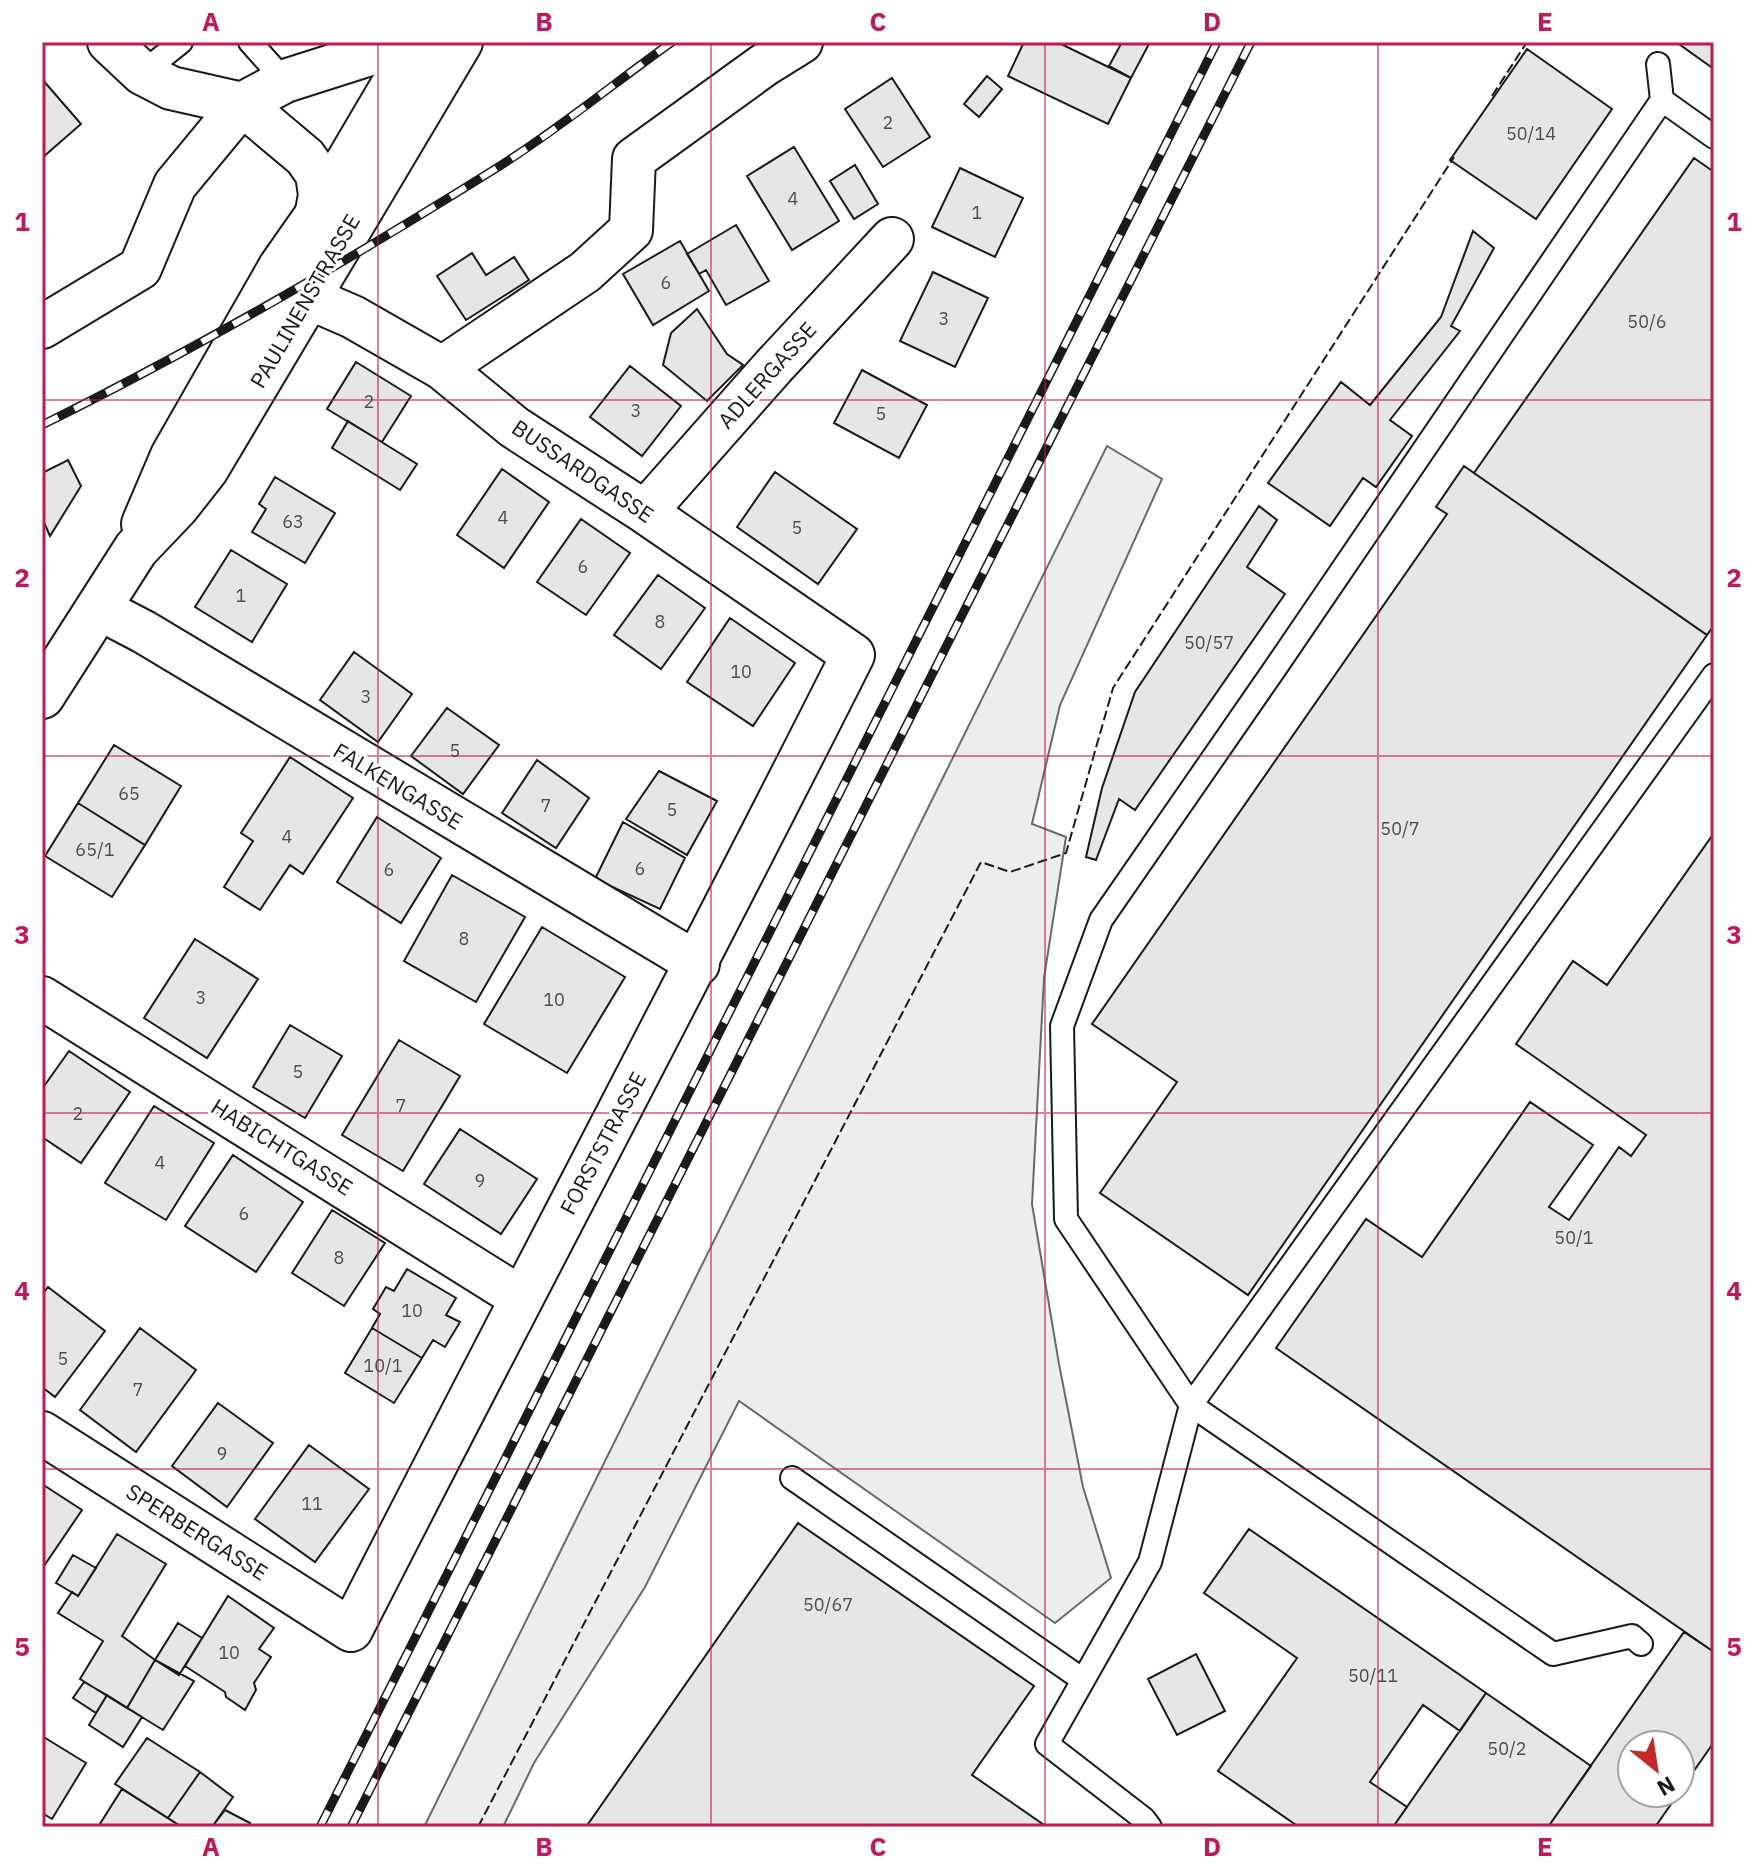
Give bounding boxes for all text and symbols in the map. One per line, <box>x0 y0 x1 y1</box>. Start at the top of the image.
text: A <box>202 4 220 38</box>
text: B <box>535 4 553 38</box>
text: C <box>870 4 887 38</box>
text: D <box>1203 4 1221 38</box>
text: E <box>1537 4 1553 38</box>
house number: 2 <box>883 111 893 134</box>
house number: 50/14 <box>1506 122 1556 145</box>
house number: 4 <box>788 187 799 210</box>
house number: 1 <box>972 201 982 224</box>
text: 1 <box>14 204 30 238</box>
text: 1 <box>1726 204 1742 238</box>
street label: PAULINENSTRASSE <box>243 209 366 393</box>
house number: 6 <box>661 271 671 294</box>
house number: 3 <box>939 307 949 330</box>
house number: 50/6 <box>1627 310 1667 333</box>
street label: ADLERGASSE <box>711 315 822 434</box>
house number: 2 <box>364 390 374 413</box>
house number: 3 <box>631 399 641 422</box>
house number: 5 <box>876 402 886 425</box>
street label: BUSSARDGASSE <box>507 412 660 529</box>
house number: 4 <box>498 506 509 529</box>
house number: 63 <box>282 510 304 533</box>
house number: 5 <box>792 516 802 539</box>
house number: 6 <box>578 555 588 578</box>
text: 2 <box>14 560 30 594</box>
text: 2 <box>1726 560 1742 594</box>
house number: 1 <box>236 584 246 607</box>
house number: 8 <box>655 610 665 633</box>
house number: 50/57 <box>1184 631 1234 654</box>
house number: 10 <box>730 660 752 683</box>
house number: 3 <box>361 685 371 708</box>
street label: FALKENGASSE <box>328 735 468 836</box>
house number: 5 <box>450 739 460 762</box>
house number: 65 <box>118 782 140 805</box>
house number: 7 <box>541 794 551 817</box>
house number: 5 <box>667 798 677 821</box>
house number: 50/7 <box>1380 817 1420 840</box>
house number: 4 <box>282 825 293 848</box>
house number: 65/1 <box>75 838 115 861</box>
house number: 6 <box>635 857 645 880</box>
house number: 6 <box>384 858 394 881</box>
text: 3 <box>14 917 30 951</box>
text: 3 <box>1726 917 1742 951</box>
house number: 8 <box>459 927 469 950</box>
house number: 3 <box>196 986 206 1009</box>
house number: 10 <box>543 988 565 1011</box>
house number: 5 <box>293 1060 303 1083</box>
street label: FORSTSTRASSE <box>553 1066 652 1219</box>
street label: HABICHTGASSE <box>206 1091 359 1202</box>
house number: 7 <box>396 1094 406 1117</box>
house number: 2 <box>73 1102 83 1125</box>
house number: 4 <box>155 1151 166 1174</box>
house number: 9 <box>475 1169 485 1192</box>
house number: 6 <box>239 1202 249 1225</box>
house number: 50/1 <box>1554 1226 1594 1249</box>
house number: 8 <box>334 1246 344 1269</box>
text: 4 <box>14 1273 30 1307</box>
text: 4 <box>1726 1273 1742 1307</box>
house number: 10 <box>401 1299 423 1322</box>
house number: 5 <box>58 1347 68 1370</box>
house number: 10/1 <box>363 1354 403 1377</box>
house number: 7 <box>133 1378 143 1401</box>
house number: 9 <box>217 1442 227 1465</box>
street label: SPERBERGASSE <box>121 1476 273 1587</box>
house number: 11 <box>301 1492 323 1515</box>
house number: 50/67 <box>803 1593 853 1616</box>
text: 5 <box>14 1629 30 1663</box>
text: 5 <box>1726 1629 1742 1663</box>
house number: 10 <box>218 1641 240 1664</box>
house number: 50/11 <box>1348 1664 1398 1687</box>
north arrow <box>1616 1729 1696 1809</box>
house number: 50/2 <box>1487 1737 1527 1760</box>
text: N <box>1652 1770 1680 1803</box>
text: A <box>202 1829 220 1863</box>
text: B <box>535 1829 553 1863</box>
text: C <box>870 1829 887 1863</box>
text: D <box>1203 1829 1221 1863</box>
text: E <box>1537 1829 1553 1863</box>

